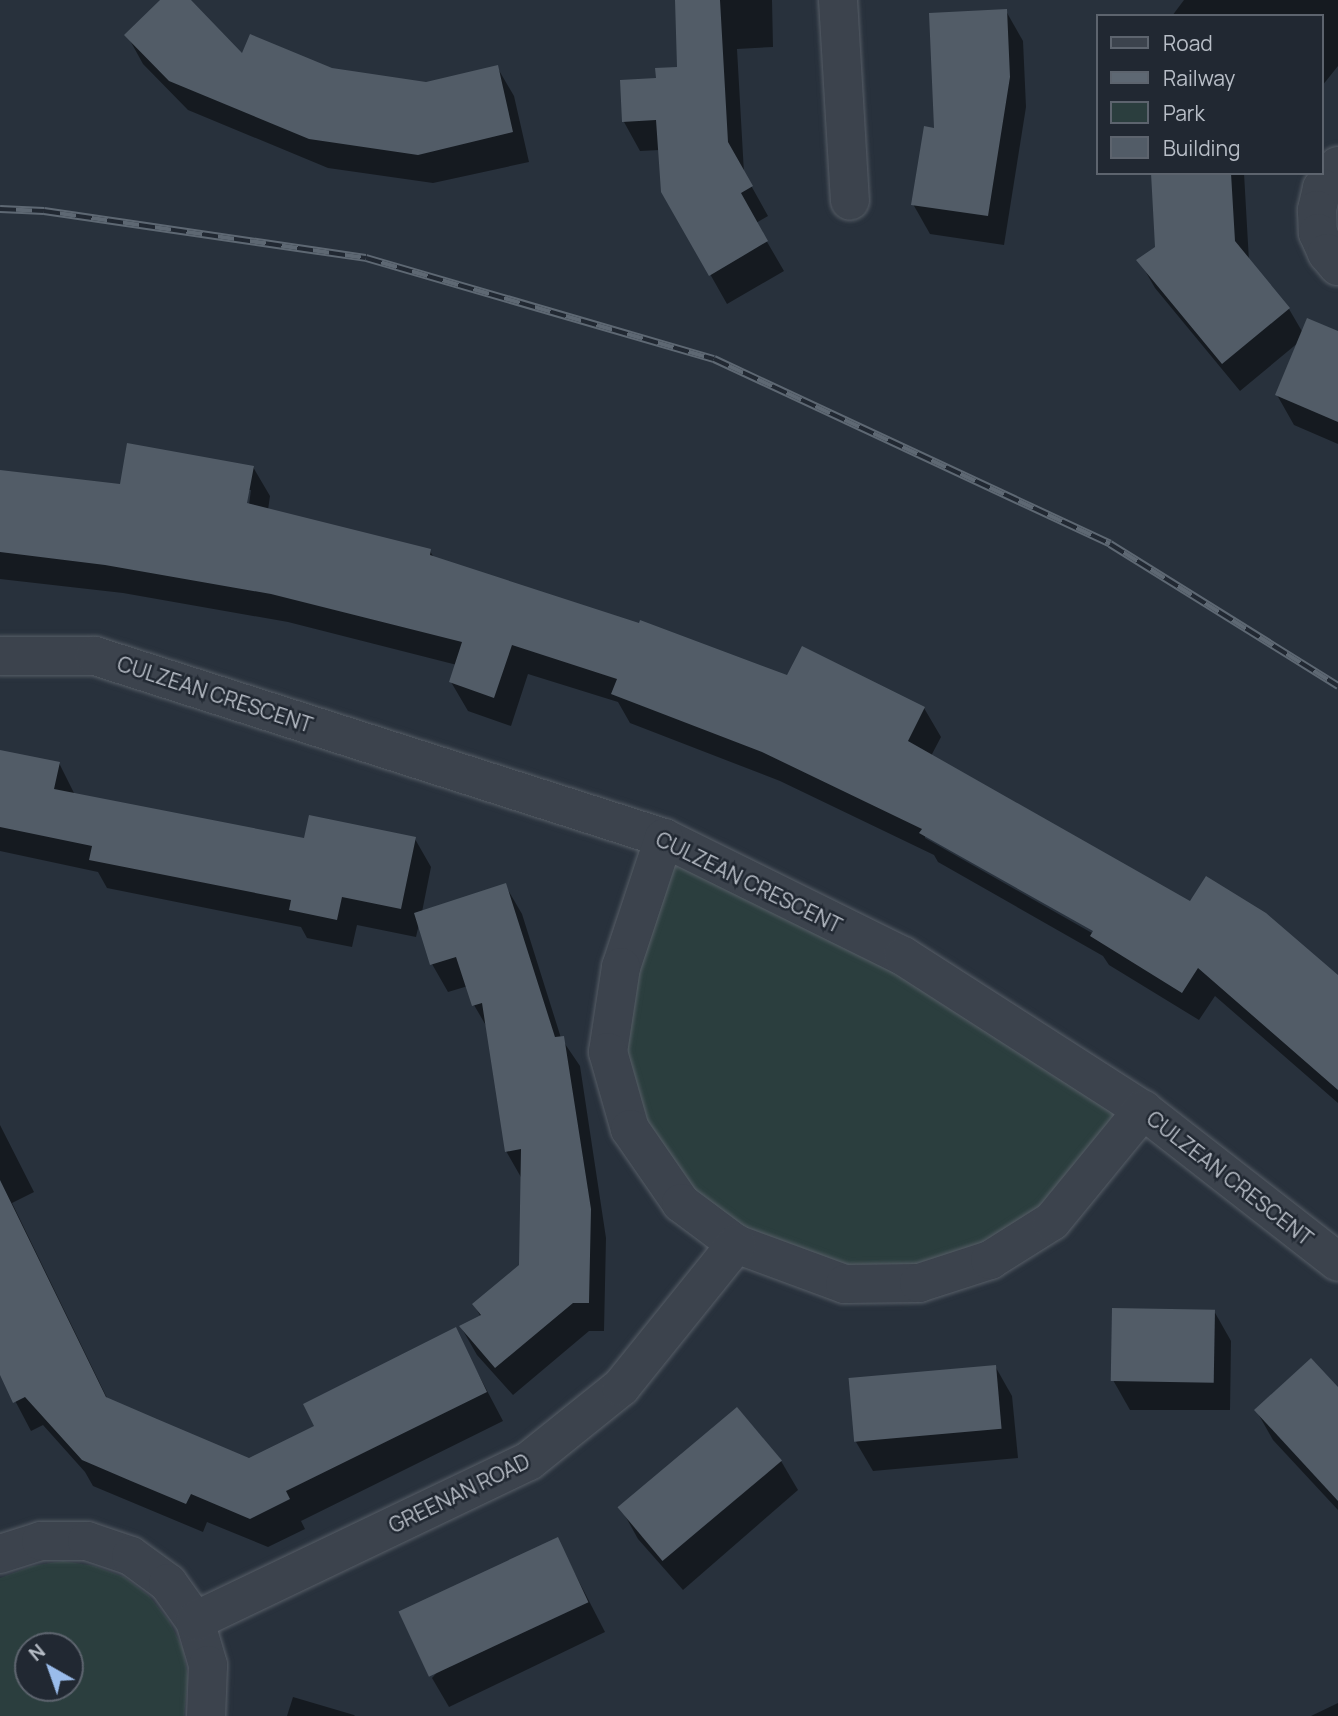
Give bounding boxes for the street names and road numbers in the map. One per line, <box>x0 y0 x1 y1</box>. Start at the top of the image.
street label: CULZEAN CRESCENT <box>114 651 316 737</box>
street label: CULZEAN CRESCENT <box>652 826 846 938</box>
street label: CULZEAN CRESCENT <box>1142 1105 1318 1251</box>
street label: GREENAN ROAD <box>384 1448 534 1538</box>

